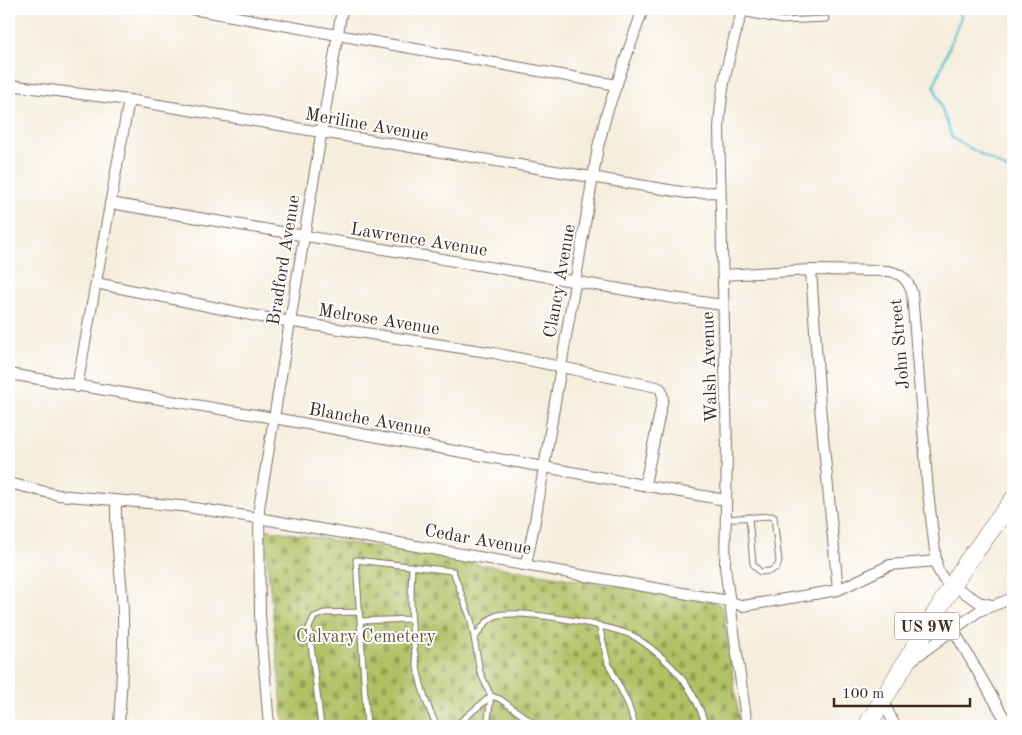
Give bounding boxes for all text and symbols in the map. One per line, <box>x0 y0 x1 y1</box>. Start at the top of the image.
street label: Meriline Avenue <box>303 105 430 145</box>
street label: Bradford Avenue <box>265 194 303 327</box>
street label: Lawrence Avenue <box>349 220 489 260</box>
street label: Clancy Avenue <box>541 223 579 339</box>
street label: John Street <box>887 298 913 390</box>
street label: Melrose Avenue <box>317 301 441 338</box>
street label: Walsh Avenue <box>699 311 721 423</box>
street label: Blanche Avenue <box>307 400 432 440</box>
street label: Cedar Avenue <box>423 522 533 558</box>
road number: US 9W <box>894 612 960 640</box>
park label: Calvary Cemetery <box>296 628 436 646</box>
scale bar <box>834 675 971 707</box>
text: 100 m <box>842 687 884 702</box>

